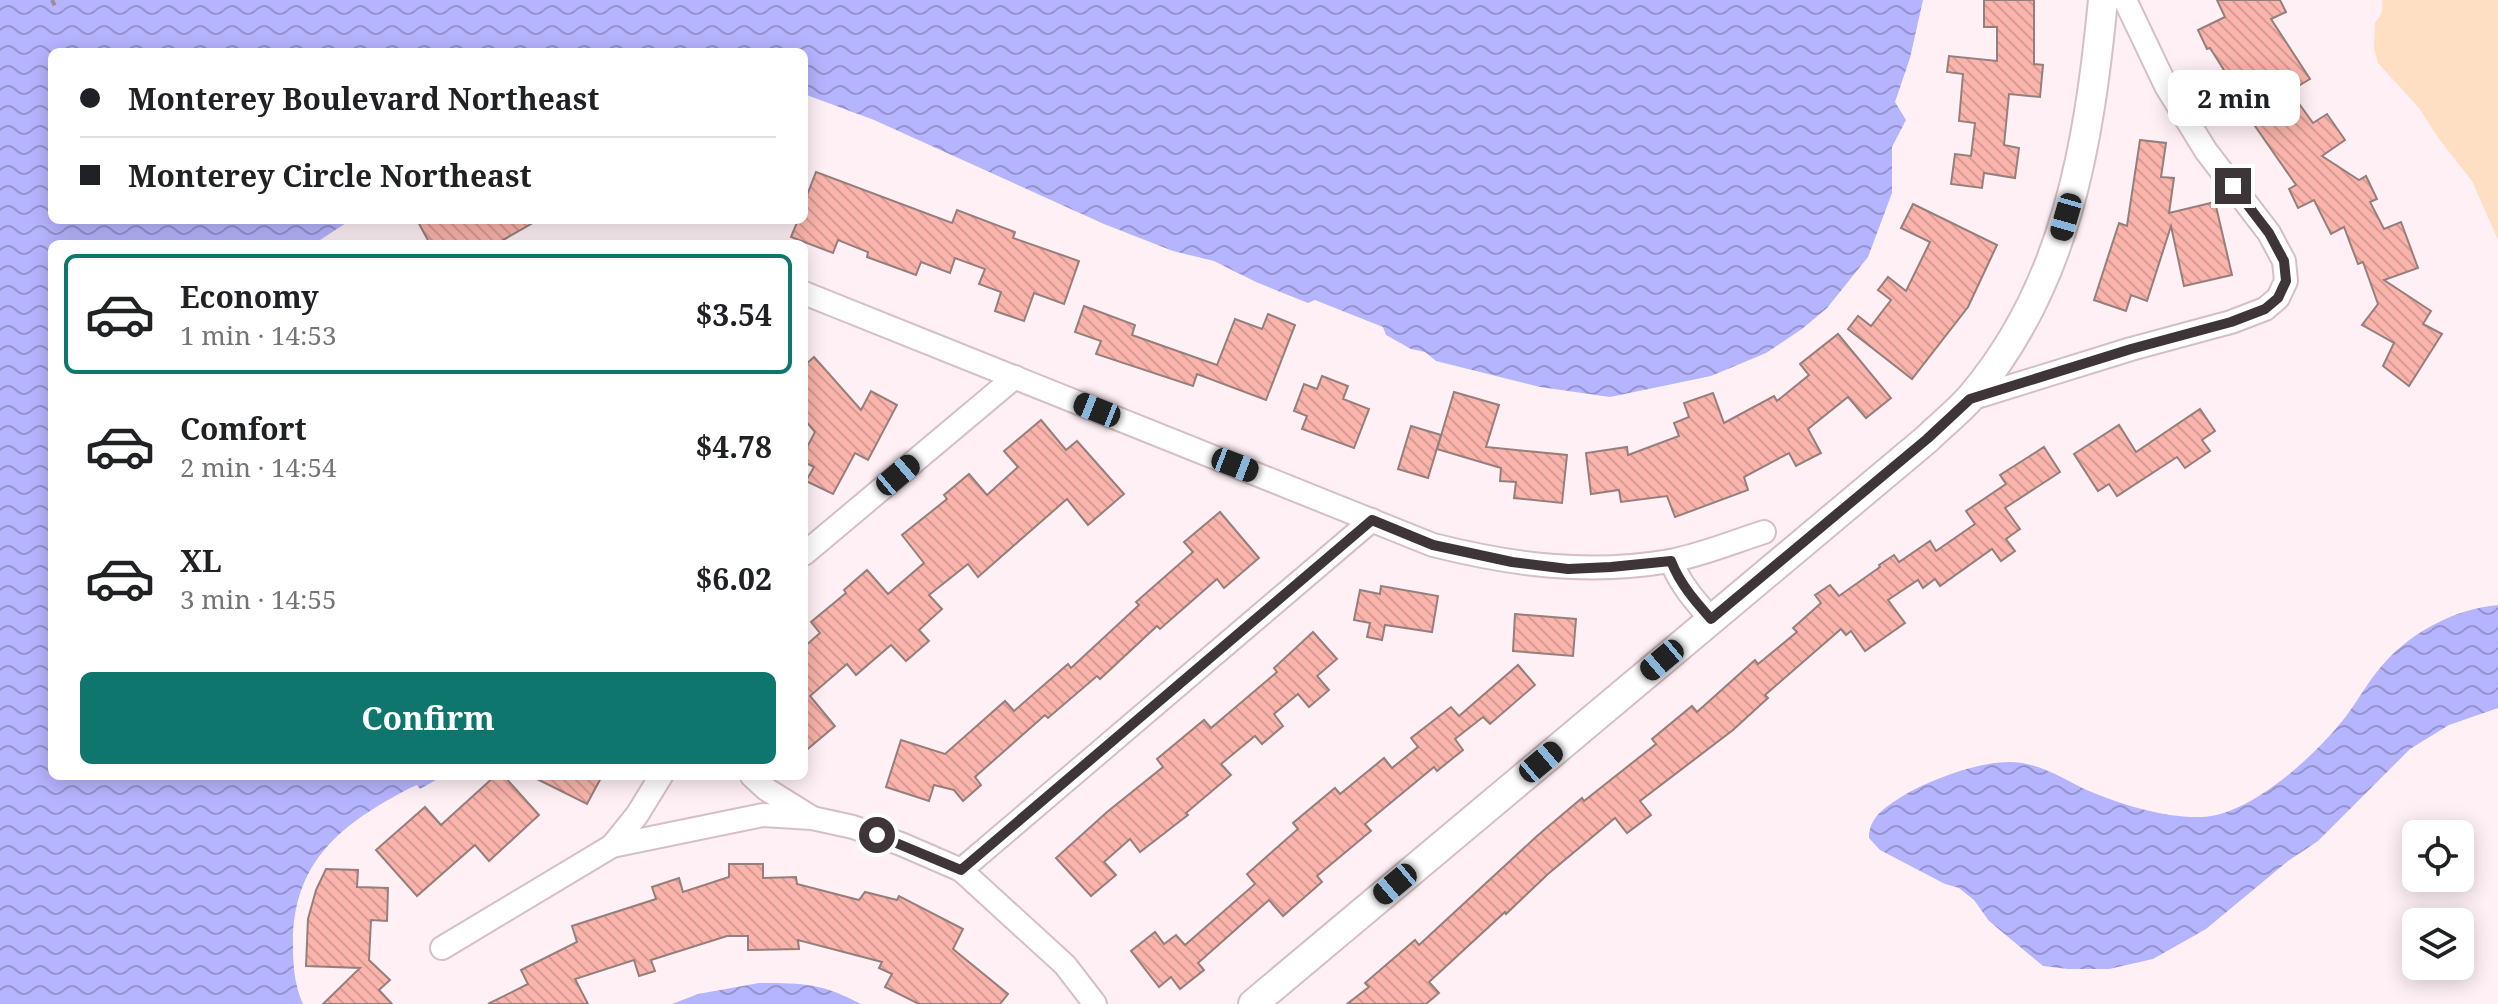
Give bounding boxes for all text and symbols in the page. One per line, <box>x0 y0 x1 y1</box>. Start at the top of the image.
callout: 2 min <box>2167 70 2299 126</box>
text: Monterey Boulevard Northeast <box>128 78 599 119</box>
text: 2 min <box>2197 80 2271 116</box>
text: Monterey Circle Northeast <box>128 155 532 196</box>
route end <box>2215 168 2251 204</box>
car <box>2048 191 2084 243</box>
text: Economy <box>180 276 319 317</box>
icon: car <box>84 278 156 350</box>
text: $3.54 <box>695 294 772 335</box>
text: 1 min · 14:53 <box>180 317 337 353</box>
car <box>1070 390 1124 430</box>
text: Comfort <box>180 408 307 449</box>
icon: car <box>84 410 156 482</box>
text: $4.78 <box>695 426 772 467</box>
car <box>1208 445 1262 485</box>
text: 2 min · 14:54 <box>180 449 337 485</box>
car <box>872 450 924 500</box>
text: XL <box>180 540 222 581</box>
icon: car <box>84 542 156 614</box>
text: $6.02 <box>695 558 772 599</box>
text: 3 min · 14:55 <box>180 581 337 617</box>
car <box>1636 635 1688 685</box>
button: Confirm <box>80 672 776 764</box>
car <box>1515 737 1567 787</box>
route start <box>859 817 895 853</box>
map controls <box>2402 820 2474 980</box>
button: locate <box>2402 820 2474 892</box>
car <box>1369 859 1421 909</box>
button: layers <box>2402 908 2474 980</box>

